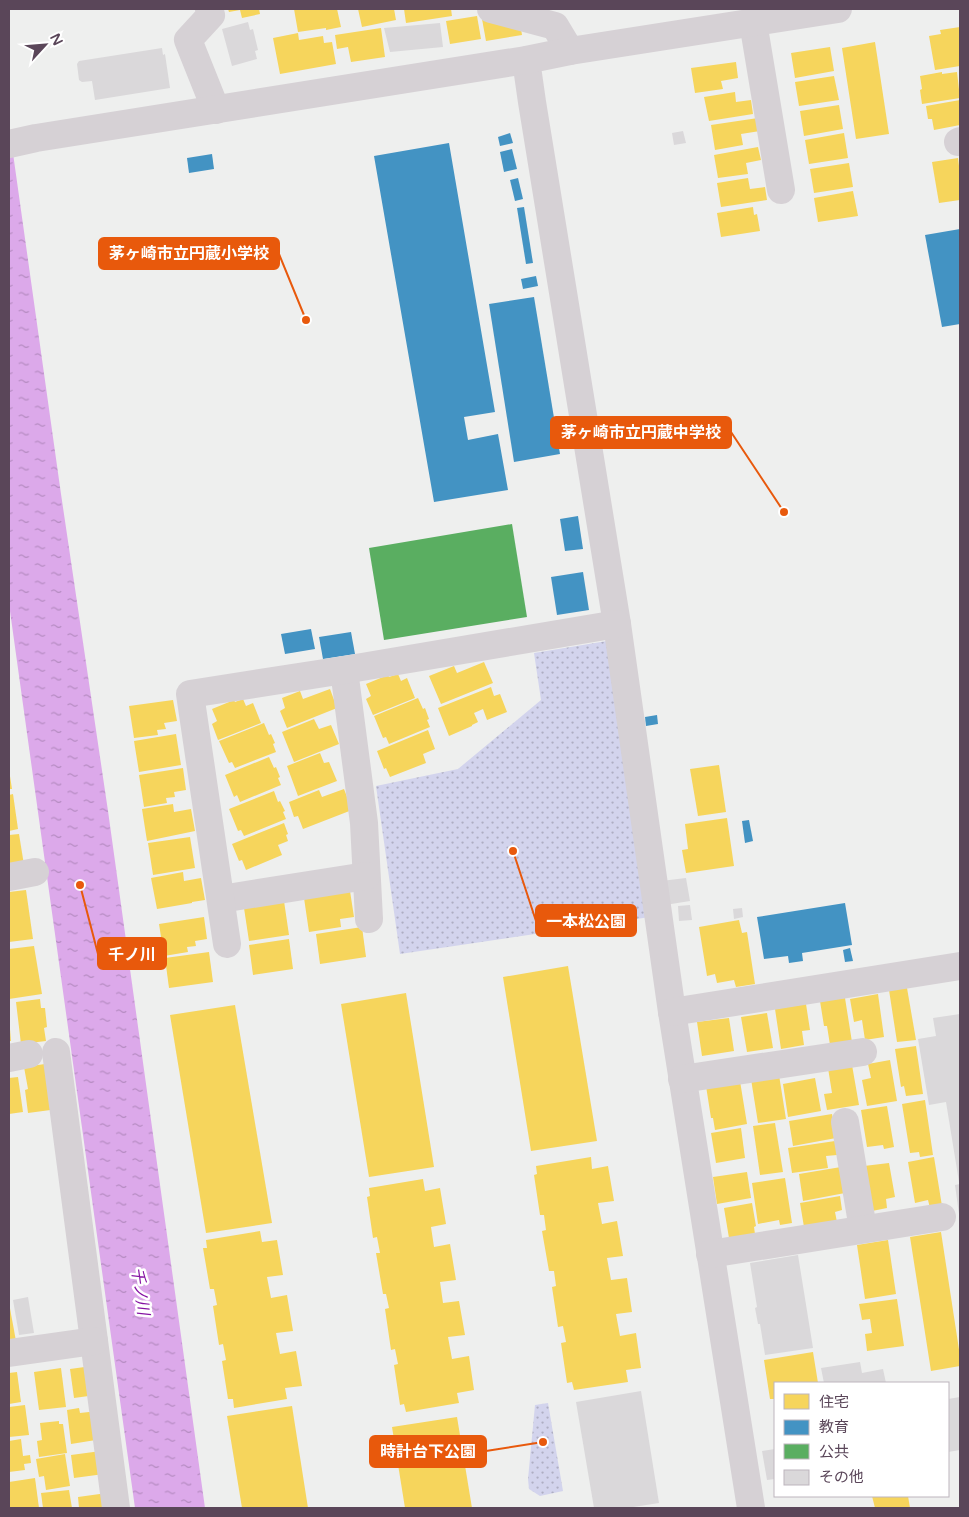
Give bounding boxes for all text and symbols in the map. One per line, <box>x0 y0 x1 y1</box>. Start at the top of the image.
north arrow <box>20 20 70 70</box>
text: N <box>46 31 66 48</box>
callout: 茅ヶ崎市立円蔵小学校 <box>99 238 279 269</box>
text: 茅ヶ崎市立円蔵小学校 <box>109 244 269 264</box>
callout: 茅ヶ崎市立円蔵中学校 <box>551 417 731 448</box>
text: 茅ヶ崎市立円蔵中学校 <box>561 423 721 443</box>
callout: 一本松公園 <box>536 905 636 936</box>
text: 一本松公園 <box>546 912 626 932</box>
callout: 千ノ川 <box>98 938 166 969</box>
text: 千ノ川 <box>108 945 156 965</box>
water label: 千ノ川 <box>127 1266 154 1318</box>
legend <box>774 1382 949 1497</box>
text: 住宅 <box>819 1393 849 1411</box>
text: 教育 <box>819 1418 849 1436</box>
callout: 時計台下公園 <box>370 1436 486 1467</box>
text: 時計台下公園 <box>380 1442 476 1462</box>
text: 公共 <box>819 1443 849 1461</box>
text: その他 <box>819 1468 864 1486</box>

